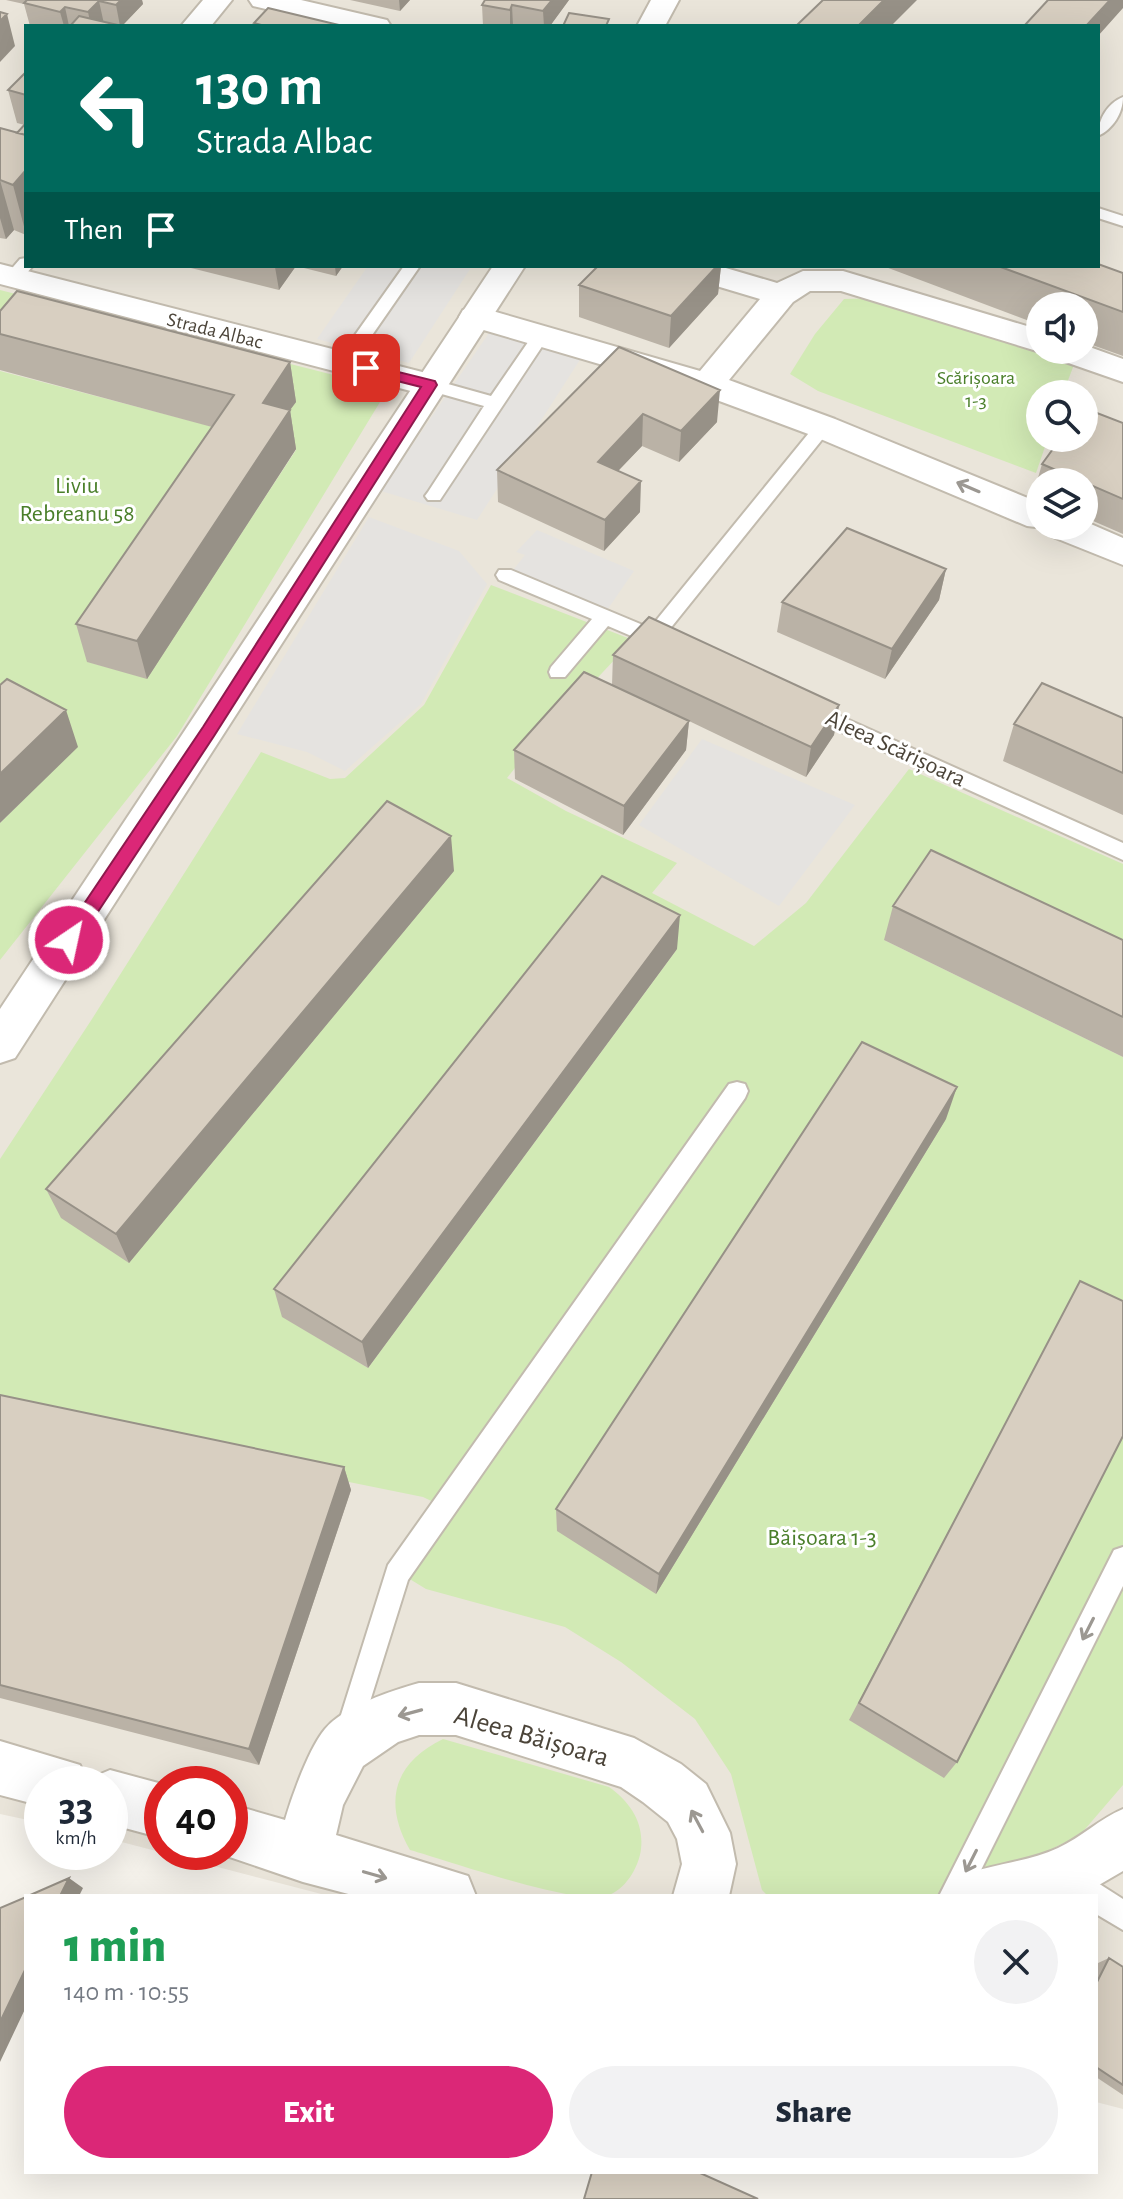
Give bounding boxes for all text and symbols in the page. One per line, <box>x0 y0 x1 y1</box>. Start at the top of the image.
icon: left <box>64 56 168 160</box>
text: 130 m <box>196 59 323 115</box>
text: Strada Albac <box>196 124 372 160</box>
icon: arrive <box>139 208 183 252</box>
text: Then <box>64 215 123 245</box>
map controls <box>1026 292 1098 540</box>
button: sound <box>1026 292 1098 364</box>
street label: Strada Albac <box>165 309 265 353</box>
pin <box>332 334 400 402</box>
icon: arrive <box>344 346 388 390</box>
park label: Scărișoara 1-3 <box>937 368 1015 411</box>
button: search <box>1026 380 1098 452</box>
button: layers <box>1026 468 1098 540</box>
park label: Liviu Rebreanu 58 <box>19 474 135 526</box>
one-way arrow <box>956 479 981 494</box>
street label: Aleea Scărișoara <box>822 706 969 793</box>
position arrow <box>27 898 111 982</box>
park label: Băișoara 1-3 <box>767 1526 877 1551</box>
one-way arrow <box>1080 1617 1095 1641</box>
street label: Aleea Băișoara <box>451 1701 612 1773</box>
one-way arrow <box>397 1706 423 1721</box>
speed limit sign: 40 <box>144 1766 248 1870</box>
text: 33 <box>59 1788 93 1828</box>
one-way arrow <box>688 1810 704 1834</box>
text: km/h <box>55 1828 97 1848</box>
one-way arrow <box>963 1849 978 1873</box>
one-way arrow <box>362 1868 388 1883</box>
button: close <box>974 1920 1058 2004</box>
text: 1 min <box>64 1923 166 1971</box>
text: 140 m · 10:55 <box>64 1979 189 2005</box>
button: Exit <box>64 2066 553 2158</box>
button: Share <box>569 2066 1058 2158</box>

